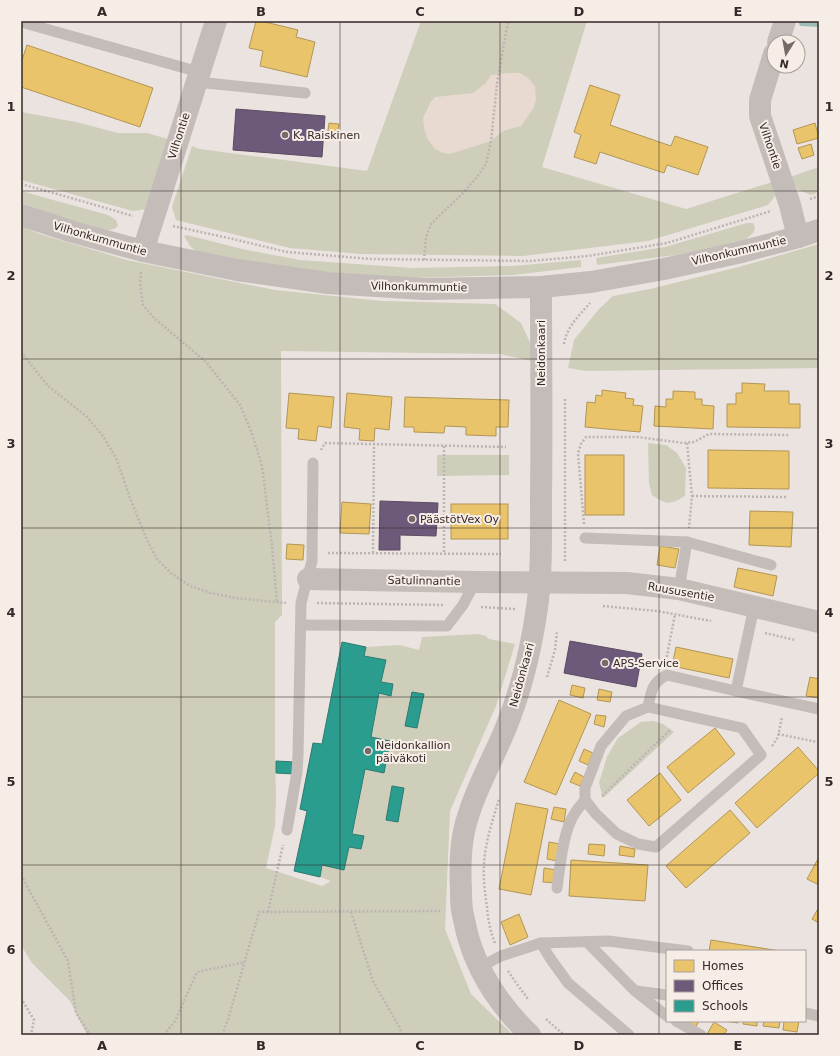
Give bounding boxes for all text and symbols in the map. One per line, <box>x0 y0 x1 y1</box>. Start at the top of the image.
text: A <box>97 4 107 19</box>
text: B <box>256 4 266 19</box>
text: C <box>415 4 425 19</box>
text: D <box>574 4 585 19</box>
text: E <box>734 4 742 19</box>
north arrow <box>766 34 806 74</box>
text: N <box>778 56 790 71</box>
text: 1 <box>6 99 16 114</box>
text: 1 <box>824 99 834 114</box>
street label: Vilhontie <box>165 111 193 161</box>
street label: Vilhontie <box>756 121 784 171</box>
place label: K. Raiskinen <box>293 129 360 142</box>
marker: K. Raiskinen <box>280 130 290 140</box>
street label: Vilhonkummuntie <box>52 219 148 259</box>
street label: Vilhonkummuntie <box>690 234 788 268</box>
text: 2 <box>6 268 16 283</box>
text: 2 <box>824 268 834 283</box>
street label: Vilhonkummuntie <box>371 280 468 294</box>
street label: Neidonkaari <box>535 320 548 386</box>
text: 3 <box>6 436 16 451</box>
text: 3 <box>824 436 834 451</box>
place label: PäästötVex Oy <box>420 513 500 526</box>
marker: PäästötVex Oy <box>407 514 417 524</box>
street label: Satulinnantie <box>387 574 461 588</box>
street label: Ruususentie <box>647 580 716 604</box>
text: 4 <box>6 605 16 620</box>
text: 4 <box>824 605 834 620</box>
street label: Neidonkaari <box>507 641 537 709</box>
place label: APS-Service <box>613 657 679 670</box>
marker: APS-Service <box>600 658 610 668</box>
place label: Neidonkallion päiväkoti <box>376 739 451 765</box>
marker: Neidonkallion päiväkoti <box>363 746 373 756</box>
text: 5 <box>6 774 16 789</box>
text: 5 <box>824 774 834 789</box>
text: 6 <box>6 942 16 957</box>
text: 6 <box>824 942 834 957</box>
legend <box>666 950 806 1022</box>
text: Homes <box>702 959 744 973</box>
text: Offices <box>702 979 743 993</box>
text: Schools <box>702 999 748 1013</box>
text: A <box>97 1038 107 1053</box>
text: B <box>256 1038 266 1053</box>
text: C <box>415 1038 425 1053</box>
text: D <box>574 1038 585 1053</box>
text: E <box>734 1038 742 1053</box>

